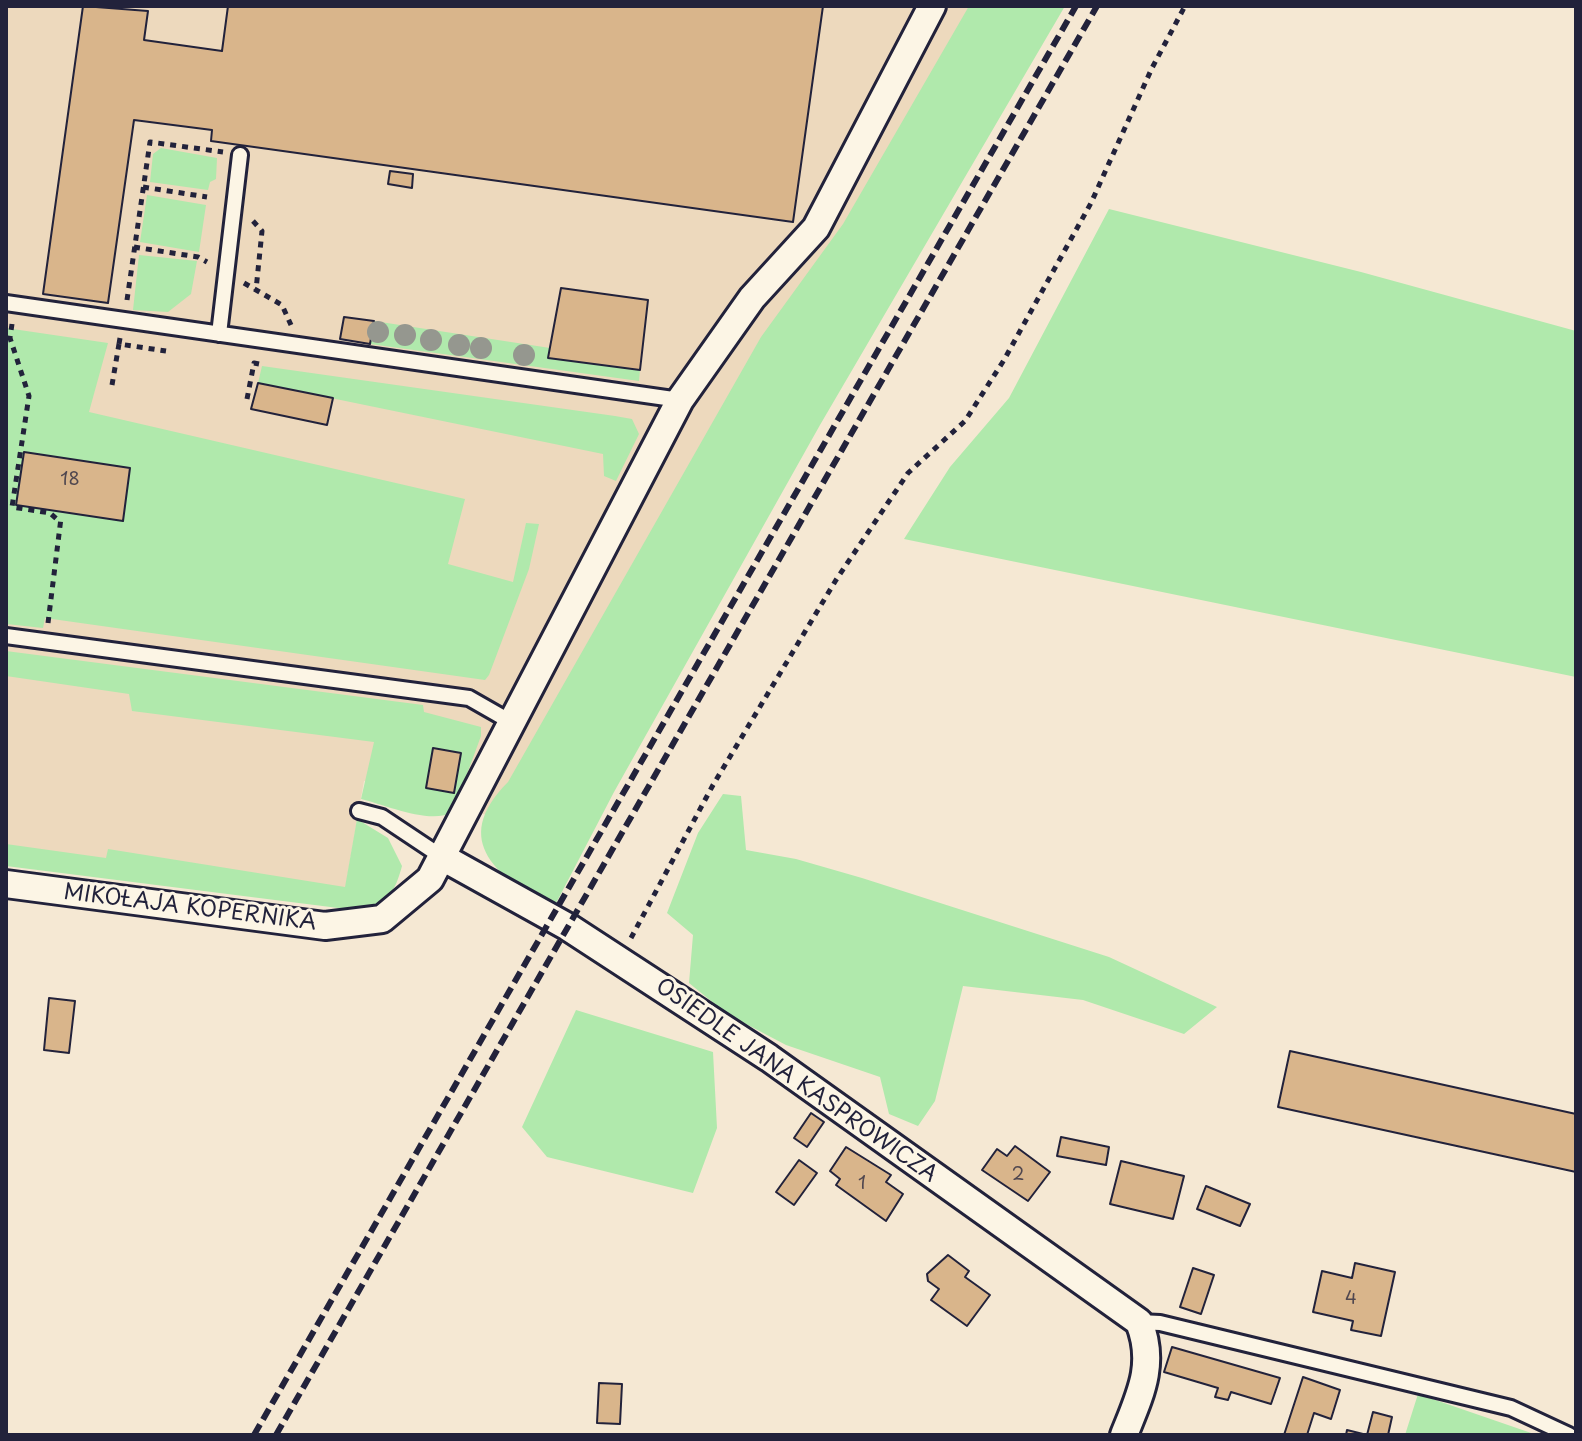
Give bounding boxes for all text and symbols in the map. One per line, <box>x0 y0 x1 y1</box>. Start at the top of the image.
house number: 18 <box>60 469 80 491</box>
street label: MIKOŁAJA KOPERNIKA <box>62 879 318 937</box>
street label: OSIEDLE JANA KASPROWICZA <box>650 973 942 1189</box>
house number: 2 <box>1012 1164 1024 1186</box>
house number: 1 <box>858 1173 866 1195</box>
house number: 4 <box>1345 1288 1357 1310</box>

